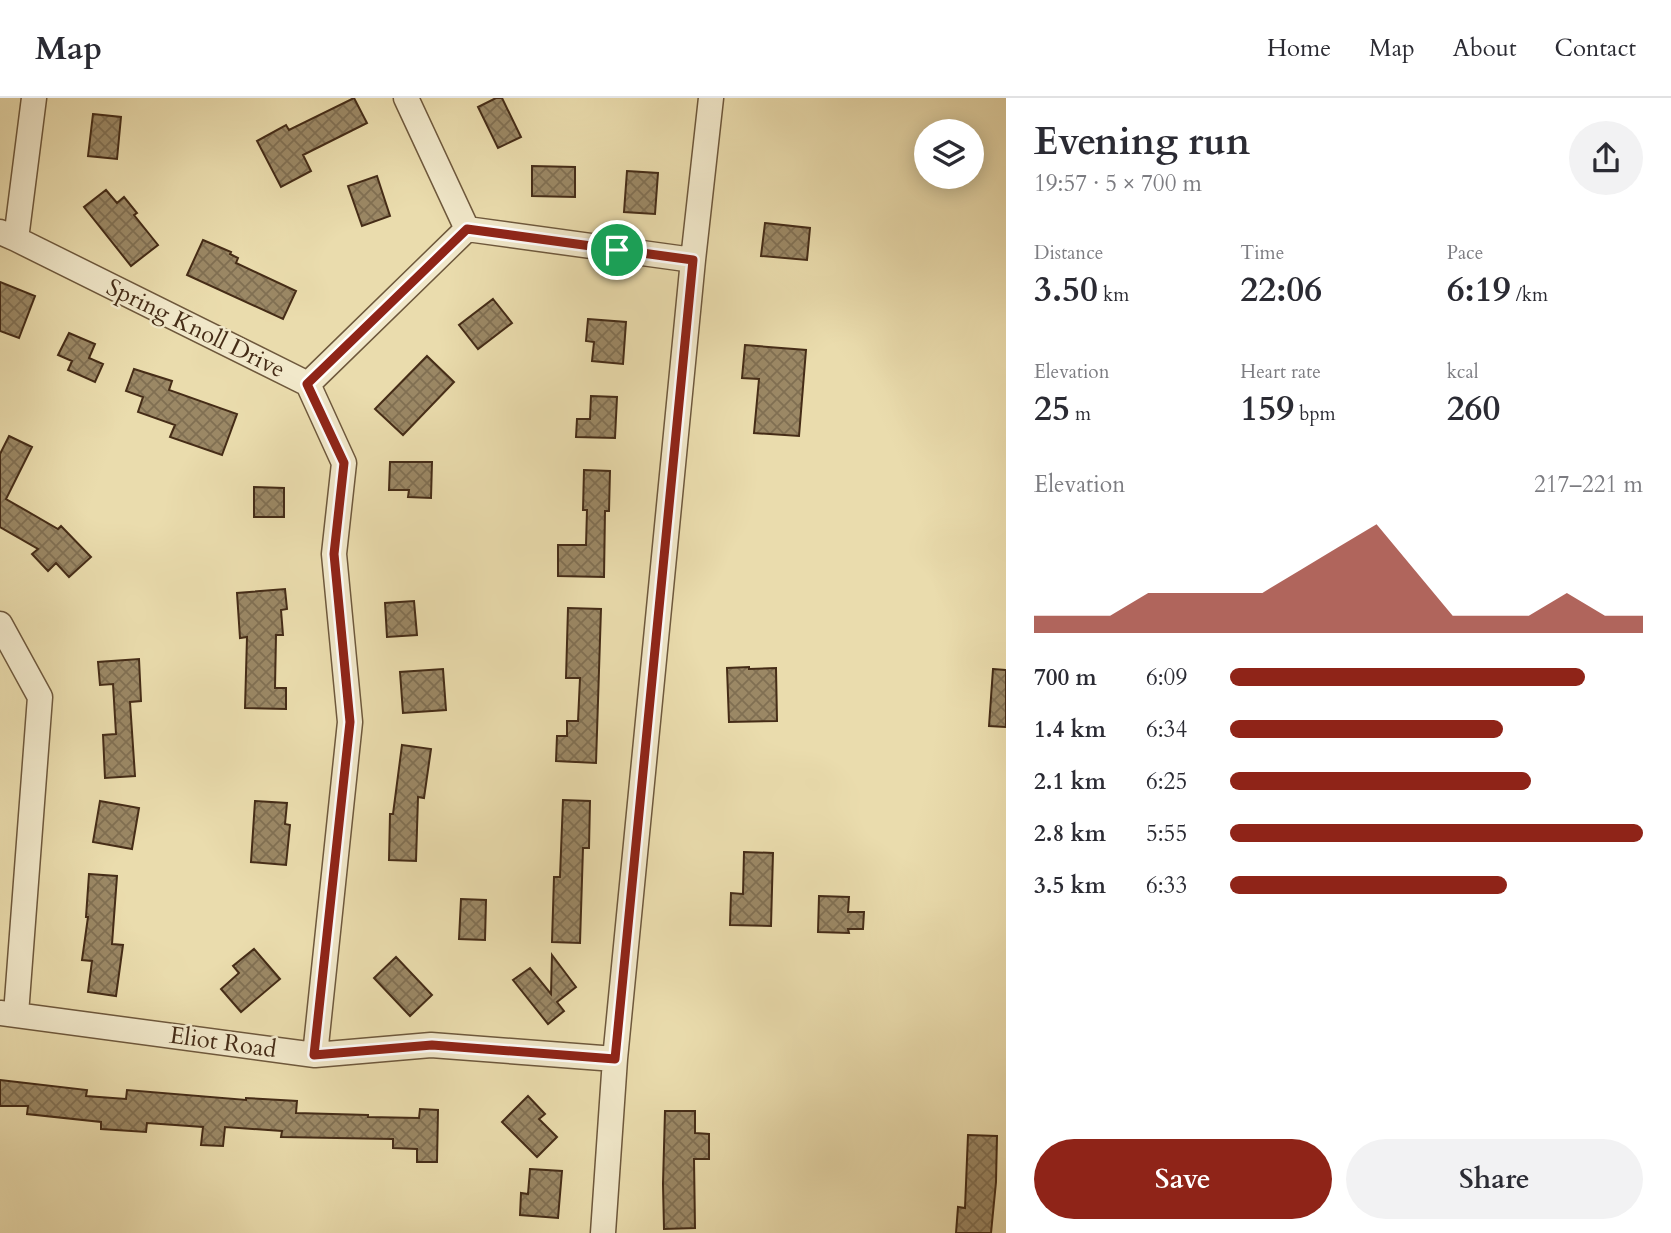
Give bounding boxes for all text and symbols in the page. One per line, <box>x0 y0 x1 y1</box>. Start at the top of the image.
text: Map <box>35 26 102 71</box>
text: Home <box>1267 32 1331 65</box>
text: Map <box>1369 32 1415 65</box>
text: About <box>1453 32 1517 65</box>
text: Contact <box>1555 32 1636 65</box>
text: Evening run <box>1034 116 1250 168</box>
map controls <box>914 119 984 189</box>
button: layers <box>914 119 984 189</box>
button: share <box>1569 121 1643 195</box>
text: 19:57 · 5 × 700 m <box>1034 168 1202 199</box>
pin <box>587 220 647 280</box>
icon: arrive <box>598 231 636 269</box>
text: Distance <box>1034 240 1103 266</box>
text: Time <box>1240 240 1284 266</box>
text: Pace <box>1447 240 1483 266</box>
text: 3.50 <box>1034 266 1098 314</box>
text: 22:06 <box>1240 266 1322 314</box>
text: 6:19 <box>1447 266 1511 314</box>
street label: Spring Knoll Drive <box>101 271 291 386</box>
text: km <box>1098 282 1129 308</box>
text: /km <box>1511 282 1548 308</box>
text: Elevation <box>1034 359 1109 385</box>
text: Heart rate <box>1240 359 1321 385</box>
text: kcal <box>1447 359 1479 385</box>
text: 25 <box>1034 385 1070 433</box>
text: 159 <box>1240 385 1294 433</box>
text: 260 <box>1447 385 1500 433</box>
text: m <box>1070 401 1091 427</box>
text: bpm <box>1294 401 1336 427</box>
text: Elevation <box>1034 469 1125 500</box>
text: 217–221 m <box>1534 469 1643 500</box>
text: 700 m <box>1034 662 1097 693</box>
text: 6:09 <box>1146 662 1187 693</box>
text: 1.4 km <box>1034 714 1106 745</box>
text: 6:34 <box>1146 714 1187 745</box>
text: 2.1 km <box>1034 766 1106 797</box>
text: 6:25 <box>1146 766 1187 797</box>
text: 2.8 km <box>1034 818 1106 849</box>
text: 5:55 <box>1146 818 1187 849</box>
text: 3.5 km <box>1034 870 1106 901</box>
text: 6:33 <box>1146 870 1187 901</box>
street label: Eliot Road <box>167 1019 279 1066</box>
button: Save <box>1034 1139 1332 1219</box>
button: Share <box>1346 1139 1643 1219</box>

